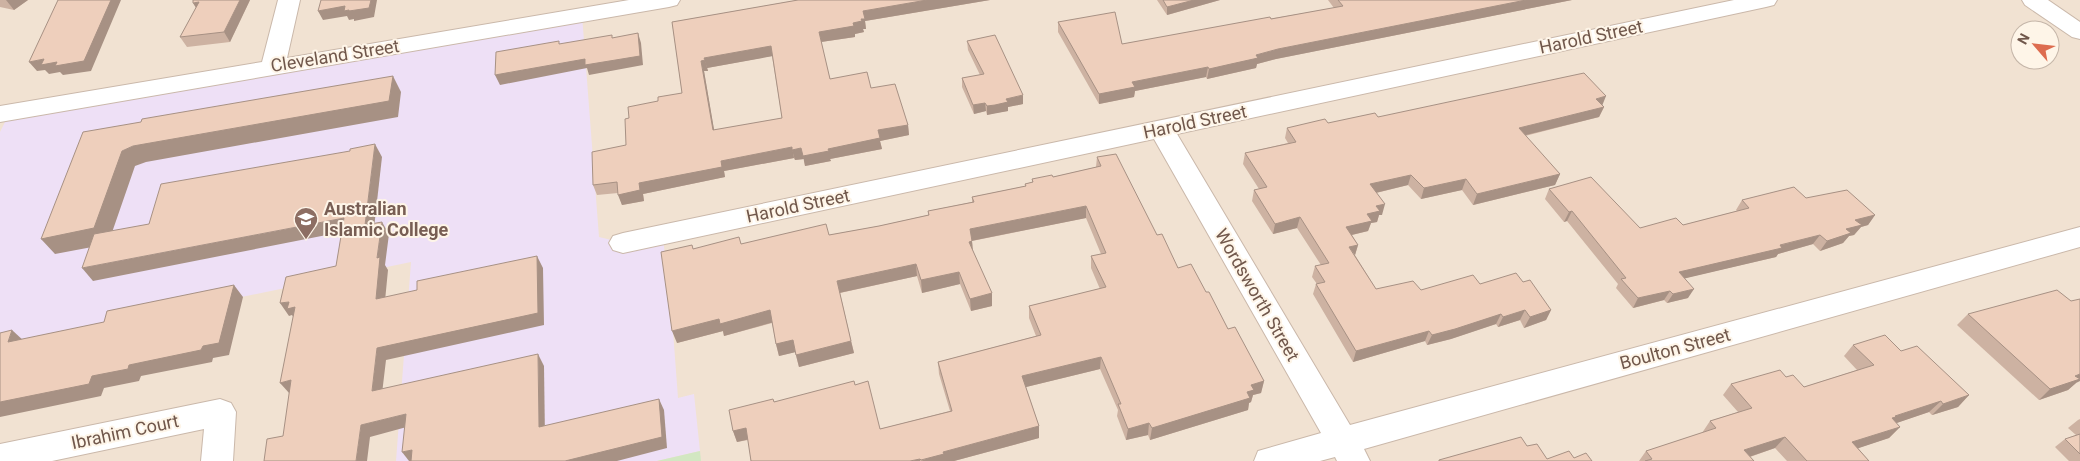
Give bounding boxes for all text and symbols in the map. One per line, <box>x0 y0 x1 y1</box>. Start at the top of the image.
street label: Harold Street <box>1537 15 1645 58</box>
north arrow <box>2010 20 2060 70</box>
text: N <box>2014 31 2033 47</box>
street label: Cleveland Street <box>269 35 401 76</box>
street label: Harold Street <box>1141 100 1249 143</box>
street label: Harold Street <box>744 184 852 227</box>
place label: Australian Islamic College <box>324 198 449 240</box>
school or university icon: Australian Islamic College <box>293 206 319 240</box>
street label: Wordsworth Street <box>1211 225 1304 365</box>
street label: Boulton Street <box>1617 324 1733 373</box>
street label: Ibrahim Court <box>69 410 181 453</box>

